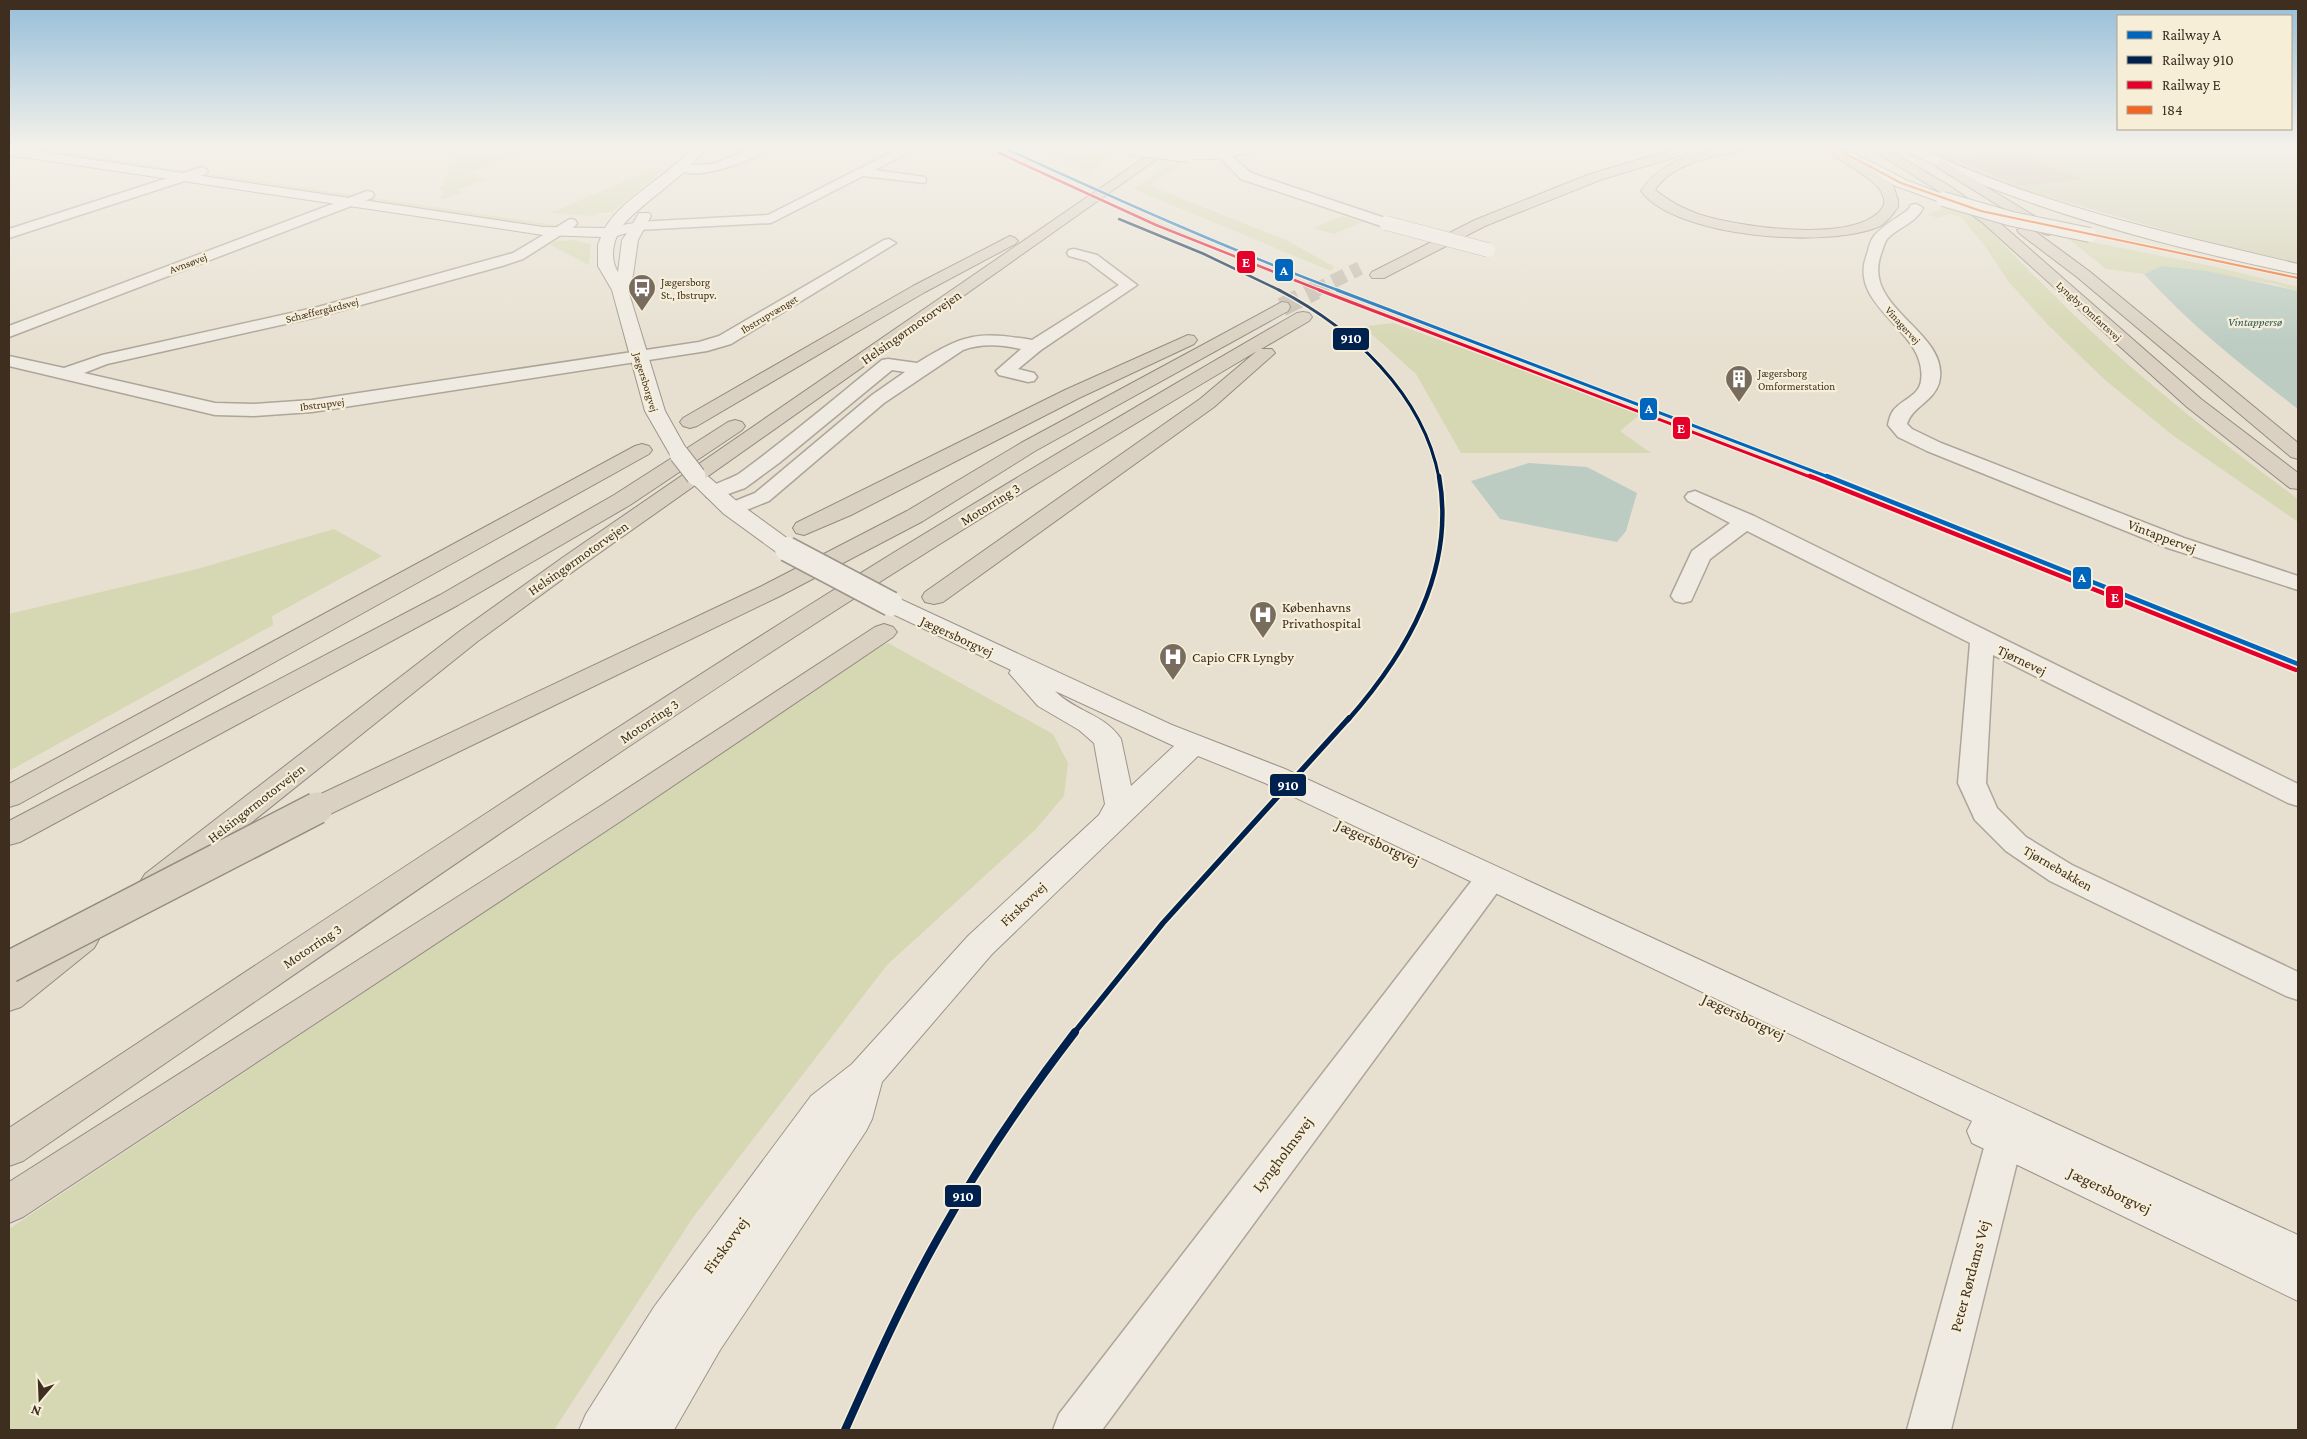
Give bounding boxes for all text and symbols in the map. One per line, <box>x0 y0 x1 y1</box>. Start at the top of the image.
legend <box>2117 15 2292 130</box>
text: Railway A <box>2162 27 2222 44</box>
text: Railway 910 <box>2162 52 2234 69</box>
text: Railway E <box>2162 77 2221 94</box>
text: 184 <box>2162 102 2183 118</box>
street label: Avnsøvej <box>168 250 209 277</box>
line badge: E <box>1236 250 1256 274</box>
text: E <box>1242 254 1250 270</box>
line badge: A <box>1274 258 1294 282</box>
text: A <box>1279 262 1289 278</box>
bus stop icon: Jægersborg St., Ibstrupv. <box>627 273 657 312</box>
place label: Jægersborg St., Ibstrupv. <box>660 276 717 302</box>
street label: Lyngby Omfartsvej <box>2053 279 2124 344</box>
street label: Helsingørmotorvejen <box>858 286 965 368</box>
street label: Ibstrupvænget <box>738 292 801 337</box>
street label: Schæffergårdsvej <box>284 295 360 326</box>
street label: Vinagervej <box>1882 304 1923 347</box>
water label: Vintappersø <box>2228 315 2283 329</box>
line badge: 910 <box>1332 327 1370 351</box>
text: 910 <box>1340 330 1362 346</box>
street label: Jægersborgvej <box>630 350 661 414</box>
building icon: Jægersborg Omformerstation <box>1724 364 1754 403</box>
place label: Jægersborg Omformerstation <box>1757 367 1835 392</box>
street label: Ibstrupvej <box>299 395 345 414</box>
line badge: A <box>1639 397 1658 421</box>
text: A <box>1644 400 1654 416</box>
line badge: E <box>1672 416 1691 440</box>
text: E <box>1677 420 1685 436</box>
street label: Motorring 3 <box>957 479 1023 529</box>
street label: Vintappervej <box>2125 516 2198 557</box>
street label: Helsingørmotorvejen <box>525 517 632 599</box>
line badge: A <box>2072 566 2092 590</box>
text: A <box>2077 569 2087 585</box>
line badge: E <box>2105 585 2124 609</box>
text: E <box>2111 589 2119 605</box>
place label: Københavns Privathospital <box>1282 599 1361 631</box>
hospital icon: Københavns Privathospital <box>1248 600 1278 639</box>
street label: Jægersborgvej <box>916 611 996 661</box>
street label: Tjørnevej <box>1994 641 2049 680</box>
hospital icon: Capio CFR Lyngby <box>1158 642 1188 681</box>
place label: Capio CFR Lyngby <box>1192 649 1294 665</box>
street label: Motorring 3 <box>617 696 681 746</box>
street label: Helsingørmotorvejen <box>204 760 309 847</box>
line badge: 910 <box>1269 773 1307 797</box>
text: 910 <box>1277 777 1299 793</box>
street label: Jægersborgvej <box>1331 815 1422 870</box>
street label: Tjørnebakken <box>2020 842 2096 895</box>
street label: Firskovvej <box>997 879 1050 930</box>
street label: Motorring 3 <box>280 921 344 971</box>
street label: Jægersborgvej <box>1697 989 1788 1044</box>
street label: Lyngholmsvej <box>1249 1113 1317 1196</box>
street label: Jægersborgvej <box>2063 1163 2154 1218</box>
line badge: 910 <box>944 1184 982 1208</box>
text: 910 <box>952 1188 974 1204</box>
street label: Firskovvej <box>699 1214 752 1277</box>
street label: Peter Rørdams Vej <box>1946 1218 1994 1334</box>
north arrow <box>15 1374 65 1424</box>
text: N <box>28 1402 43 1420</box>

